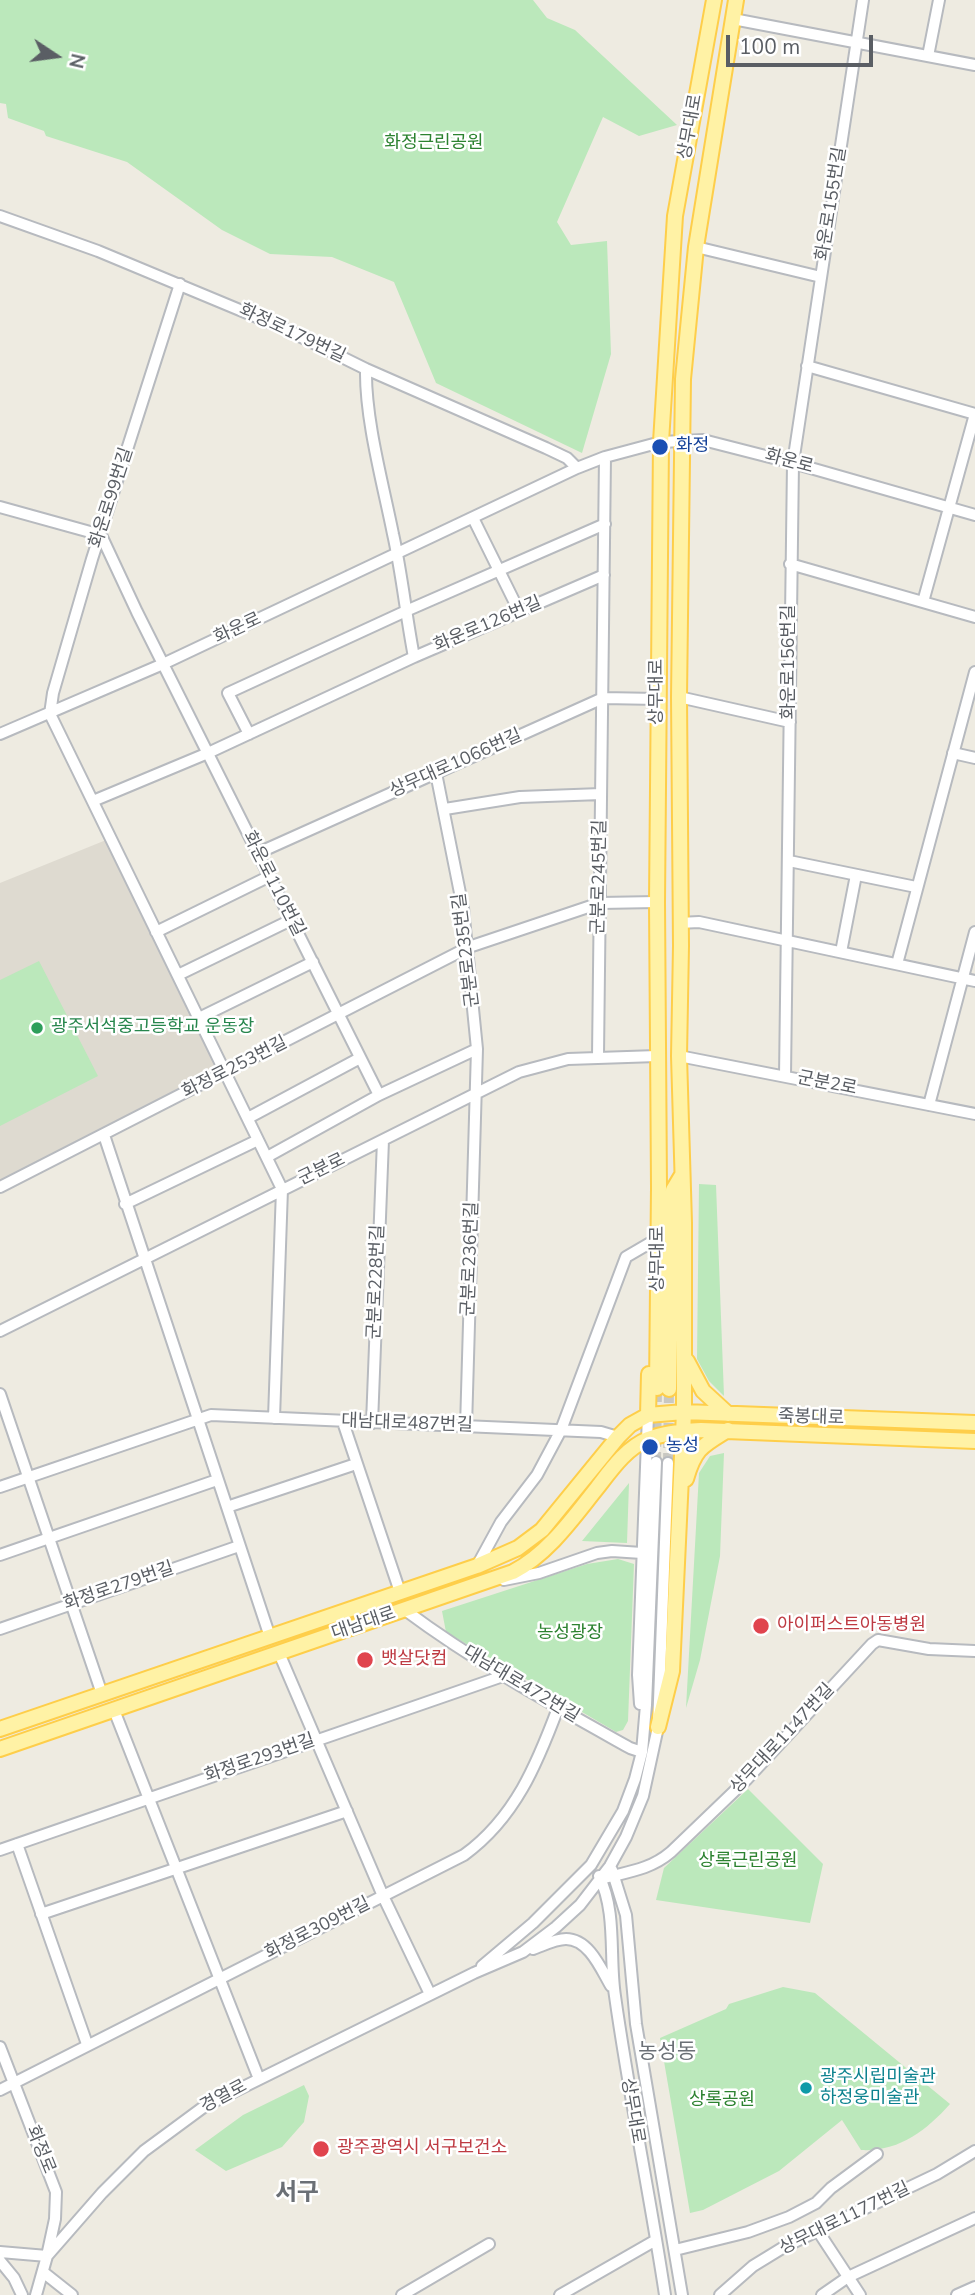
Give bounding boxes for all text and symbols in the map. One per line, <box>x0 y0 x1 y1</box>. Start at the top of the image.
north arrow <box>21 21 91 91</box>
scale bar <box>730 21 877 65</box>
text: 100 m <box>739 33 800 61</box>
text: N <box>62 51 91 71</box>
street label: 상무대로 <box>675 93 707 161</box>
park label: 화정근린공원 <box>384 133 484 155</box>
street label: 화운로155번길 <box>812 145 852 263</box>
street label: 화정로179번길 <box>235 300 349 368</box>
place label: 화정 <box>676 436 709 458</box>
marker: 화정 <box>650 437 670 457</box>
street label: 화운로99번길 <box>86 445 138 551</box>
street label: 화운로 <box>762 445 816 479</box>
street label: 화운로126번길 <box>431 593 545 657</box>
street label: 화운로156번길 <box>779 604 801 720</box>
street label: 화운로 <box>211 609 265 649</box>
street label: 상무대로 <box>647 659 669 725</box>
street label: 상무대로1066번길 <box>386 725 526 803</box>
street label: 군분로245번길 <box>588 819 612 935</box>
street label: 화운로110번길 <box>237 828 309 940</box>
street label: 군분로235번길 <box>449 892 485 1008</box>
place label: 광주서석중고등학교 운동장 <box>51 1017 254 1039</box>
marker: 광주서석중고등학교 운동장 <box>29 1020 45 1036</box>
street label: 화정로253번길 <box>179 1032 291 1104</box>
street label: 군분2로 <box>795 1068 859 1100</box>
street label: 군분로 <box>295 1149 349 1191</box>
street label: 군분로236번길 <box>458 1201 484 1317</box>
street label: 군분로228번길 <box>364 1224 390 1340</box>
street label: 상무대로 <box>648 1226 670 1292</box>
street label: 죽봉대로 <box>778 1406 844 1430</box>
street label: 대남대로487번길 <box>341 1411 473 1437</box>
place label: 농성 <box>666 1436 699 1458</box>
marker: 농성 <box>640 1437 660 1457</box>
street label: 화정로279번길 <box>61 1558 177 1616</box>
street label: 대남대로 <box>329 1603 399 1645</box>
place label: 아이퍼스트아동병원 <box>777 1615 926 1637</box>
marker: 아이퍼스트아동병원 <box>751 1616 771 1636</box>
park label: 농성광장 <box>537 1623 603 1645</box>
street label: 대남대로472번길 <box>459 1642 583 1728</box>
place label: 뱃살닷컴 <box>381 1649 447 1671</box>
marker: 뱃살닷컴 <box>355 1650 375 1670</box>
street label: 상무대로1147번길 <box>726 1680 840 1798</box>
street label: 화정로293번길 <box>202 1730 318 1788</box>
park label: 상록근린공원 <box>698 1851 798 1873</box>
street label: 화정로309번길 <box>262 1893 374 1965</box>
district label: 농성동 <box>638 2040 696 2066</box>
place label: 광주시립미술관 하정웅미술관 <box>820 2067 936 2110</box>
street label: 경열로 <box>197 2076 251 2118</box>
street label: 상무대로 <box>616 2077 648 2145</box>
marker: 광주시립미술관 하정웅미술관 <box>798 2080 814 2096</box>
park label: 상록공원 <box>689 2090 755 2112</box>
street label: 화정로 <box>21 2123 59 2177</box>
place label: 광주광역시 서구보건소 <box>337 2138 507 2160</box>
marker: 광주광역시 서구보건소 <box>311 2139 331 2159</box>
street label: 상무대로1177번길 <box>776 2178 914 2260</box>
district label: 서구 <box>275 2180 319 2208</box>

